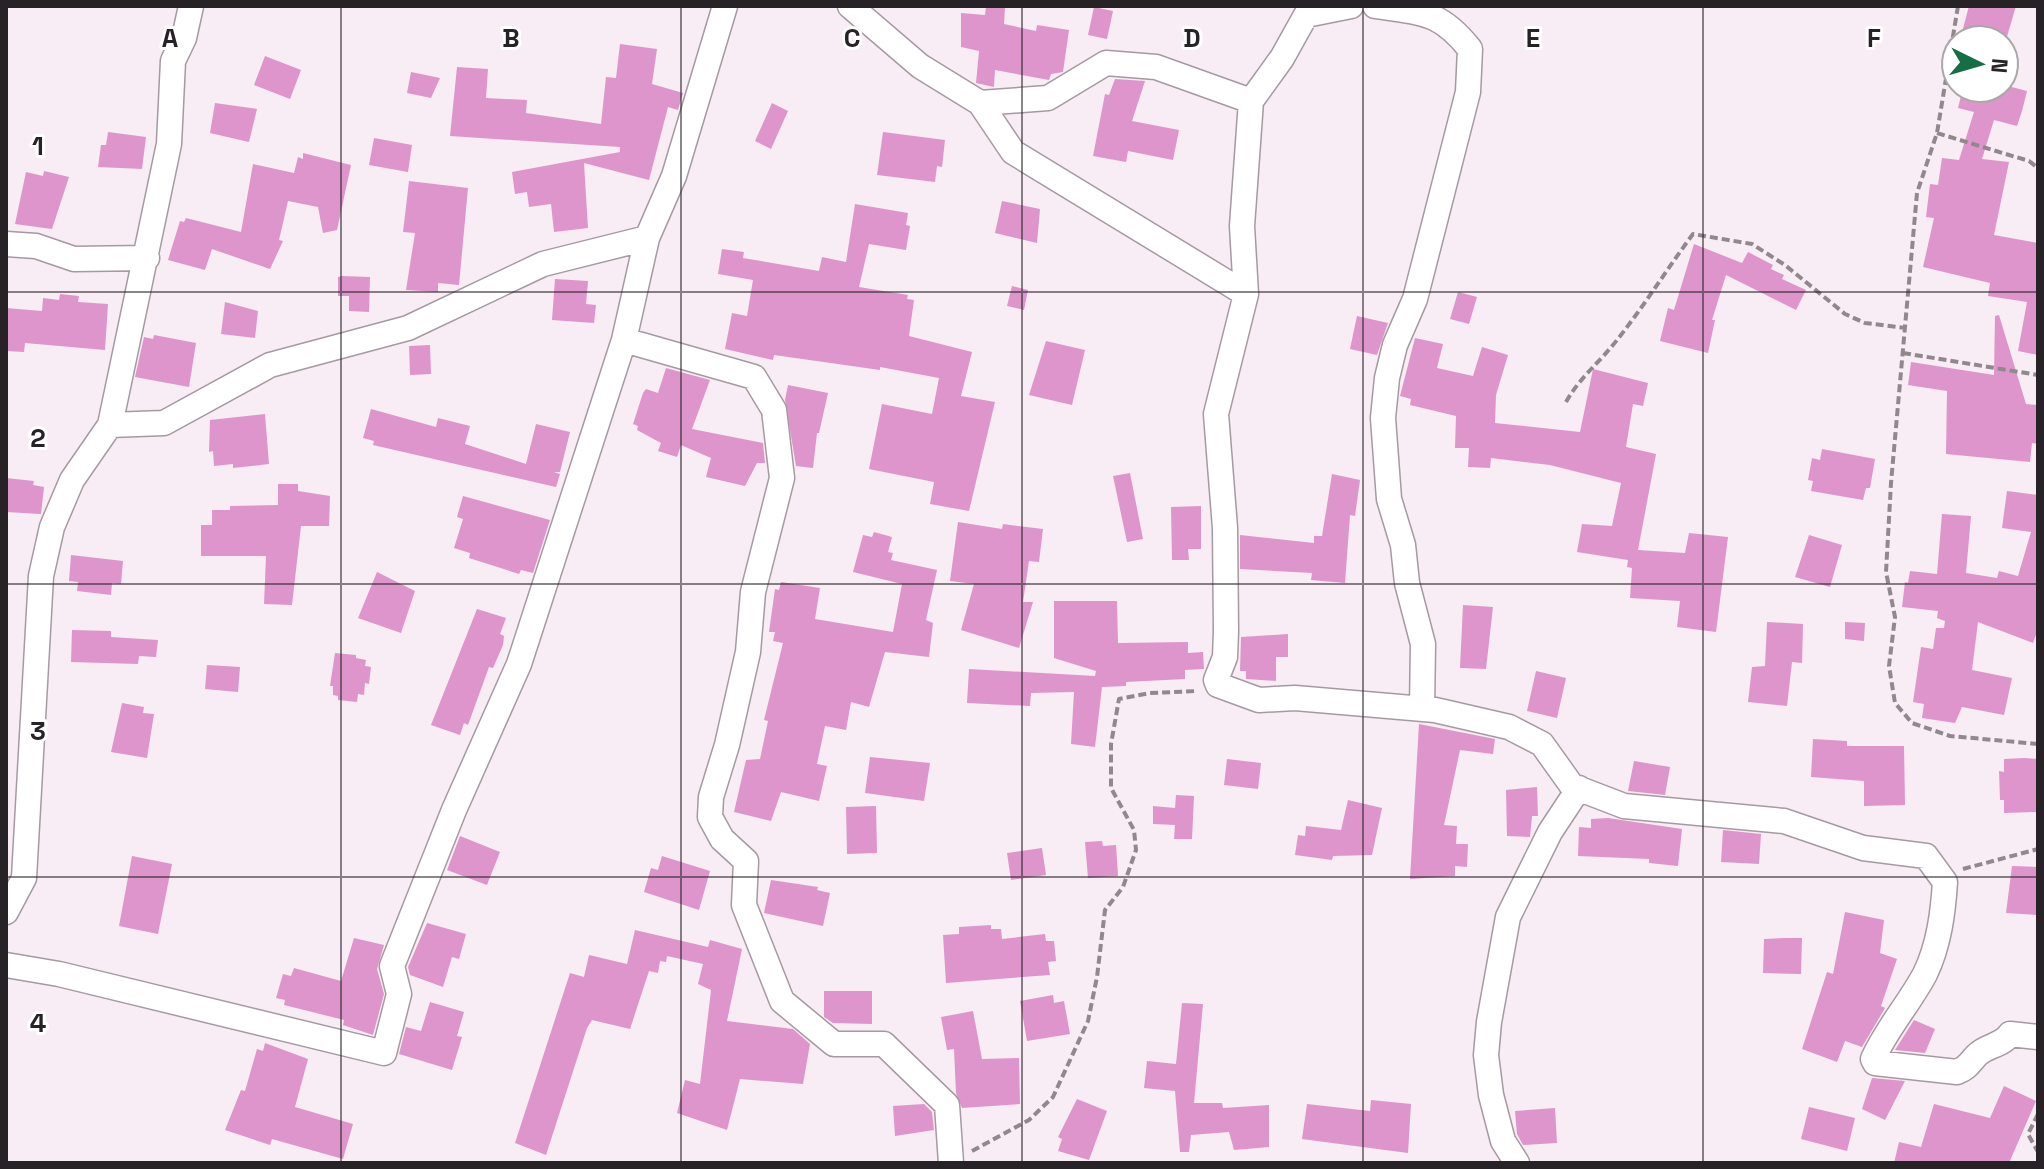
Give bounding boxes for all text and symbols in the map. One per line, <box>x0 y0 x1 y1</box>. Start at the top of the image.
text: A <box>162 21 179 55</box>
text: B <box>502 21 520 55</box>
text: C <box>844 21 860 55</box>
text: D <box>1183 21 1201 55</box>
text: E <box>1526 21 1540 55</box>
text: F <box>1867 21 1881 55</box>
north arrow <box>1940 24 2020 104</box>
text: N <box>1985 57 2015 74</box>
text: 1 <box>32 129 44 163</box>
text: 2 <box>30 421 46 455</box>
text: 3 <box>30 714 46 748</box>
text: 4 <box>30 1006 46 1040</box>

